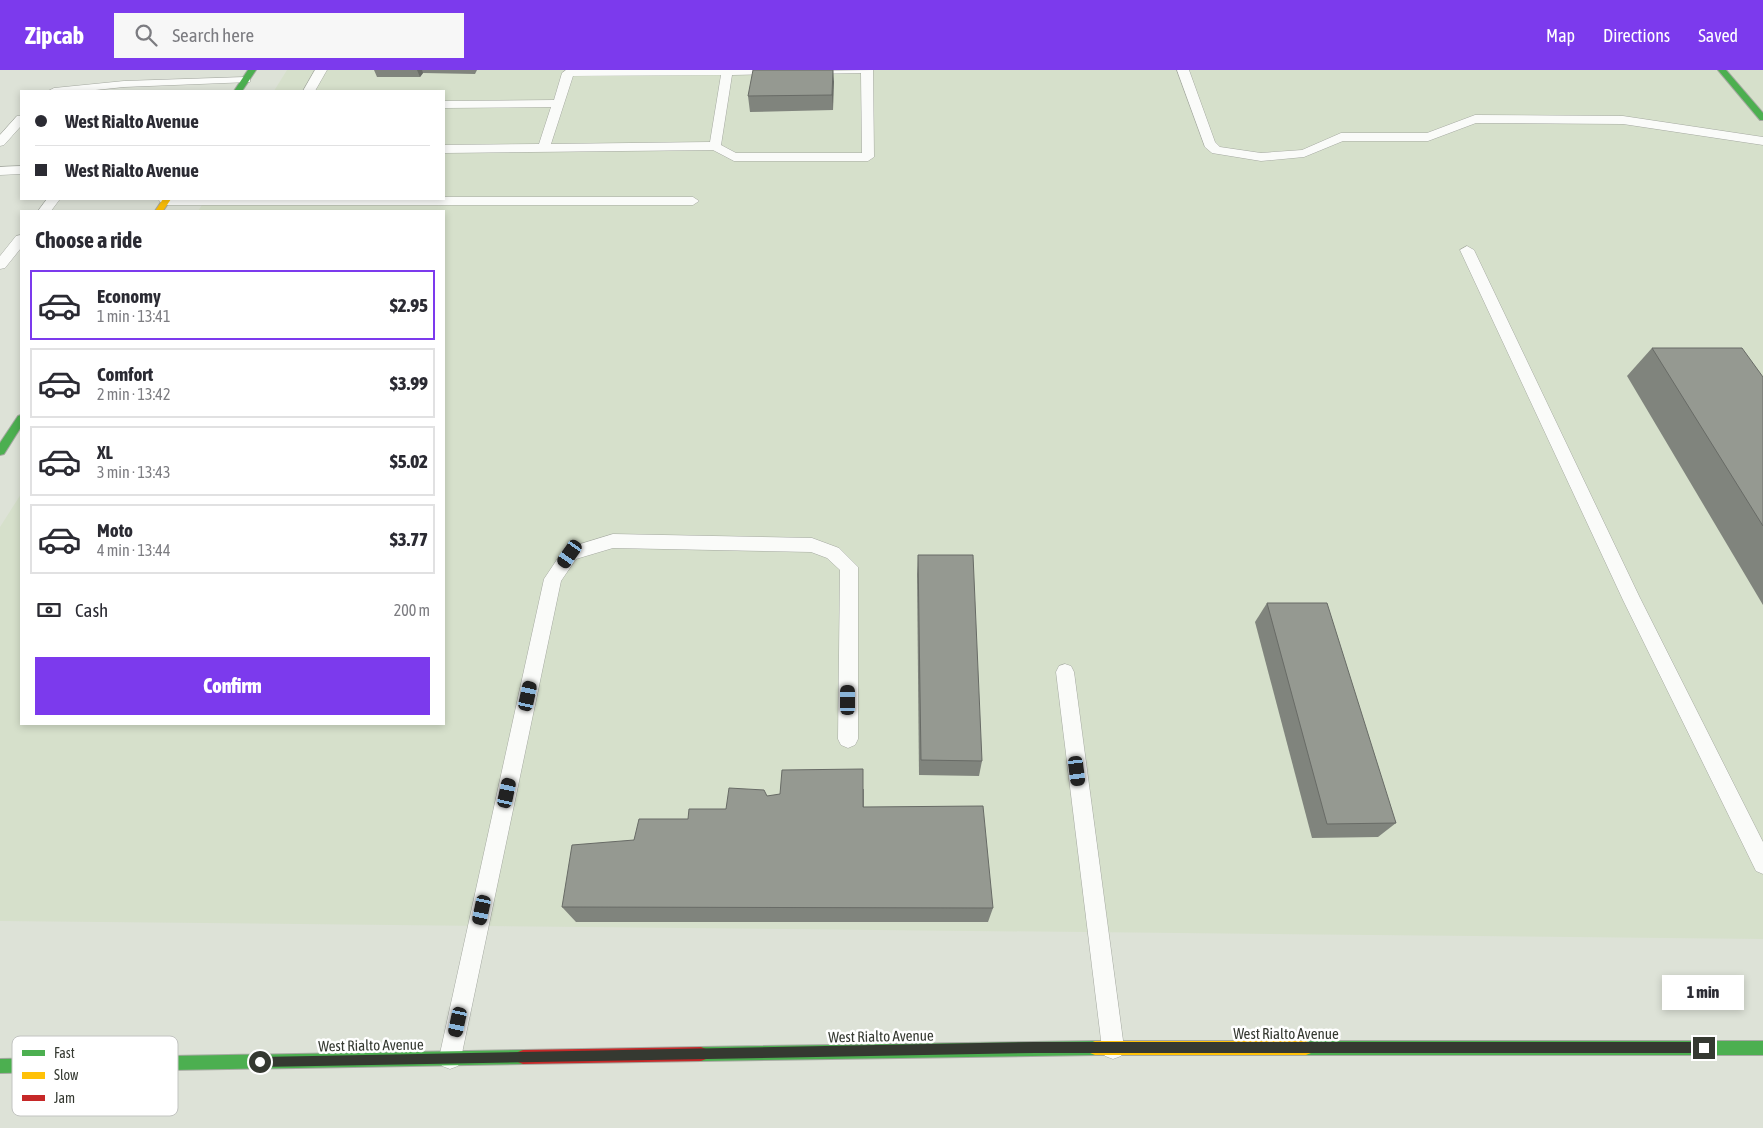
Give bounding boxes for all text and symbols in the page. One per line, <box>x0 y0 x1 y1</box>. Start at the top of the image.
search box <box>114 13 464 58</box>
icon: search <box>132 21 160 49</box>
text: Zipcab <box>25 22 84 49</box>
text: Search here <box>172 24 254 46</box>
text: Map <box>1546 25 1575 46</box>
text: Directions <box>1603 25 1670 46</box>
text: Saved <box>1698 25 1738 46</box>
text: West Rialto Avenue <box>65 110 199 132</box>
text: West Rialto Avenue <box>65 159 199 181</box>
text: Choose a ride <box>35 227 142 253</box>
icon: car <box>37 283 82 328</box>
text: Economy <box>97 285 161 307</box>
text: $2.95 <box>390 294 428 316</box>
text: 1 min · 13:41 <box>97 307 170 325</box>
icon: car <box>37 361 82 406</box>
text: Comfort <box>97 363 153 385</box>
text: $3.99 <box>390 372 428 394</box>
text: 2 min · 13:42 <box>97 385 170 403</box>
icon: car <box>37 439 82 484</box>
text: XL <box>97 441 113 463</box>
text: $5.02 <box>390 450 428 472</box>
text: 3 min · 13:43 <box>97 463 170 481</box>
icon: car <box>37 517 82 562</box>
text: Moto <box>97 519 133 541</box>
text: $3.77 <box>390 528 428 550</box>
car <box>555 537 584 571</box>
text: 4 min · 13:44 <box>97 541 170 559</box>
icon: cash <box>35 596 63 624</box>
text: Cash <box>75 599 108 621</box>
text: 200 m <box>394 601 430 619</box>
button: Confirm <box>35 657 430 715</box>
car <box>517 680 538 712</box>
car <box>840 685 855 715</box>
car <box>1067 755 1086 787</box>
car <box>496 777 517 809</box>
car <box>471 894 492 926</box>
callout: 1 min <box>1663 976 1745 1010</box>
text: 1 min <box>1687 983 1719 1001</box>
car <box>447 1006 468 1038</box>
street label: West Rialto Avenue <box>1233 1025 1339 1042</box>
street label: West Rialto Avenue <box>828 1027 934 1045</box>
legend <box>12 1036 178 1116</box>
street label: West Rialto Avenue <box>318 1036 424 1054</box>
route end <box>1693 1037 1715 1059</box>
text: Fast <box>54 1045 75 1061</box>
route start <box>249 1051 271 1073</box>
text: Slow <box>54 1067 79 1083</box>
text: Jam <box>54 1090 75 1106</box>

